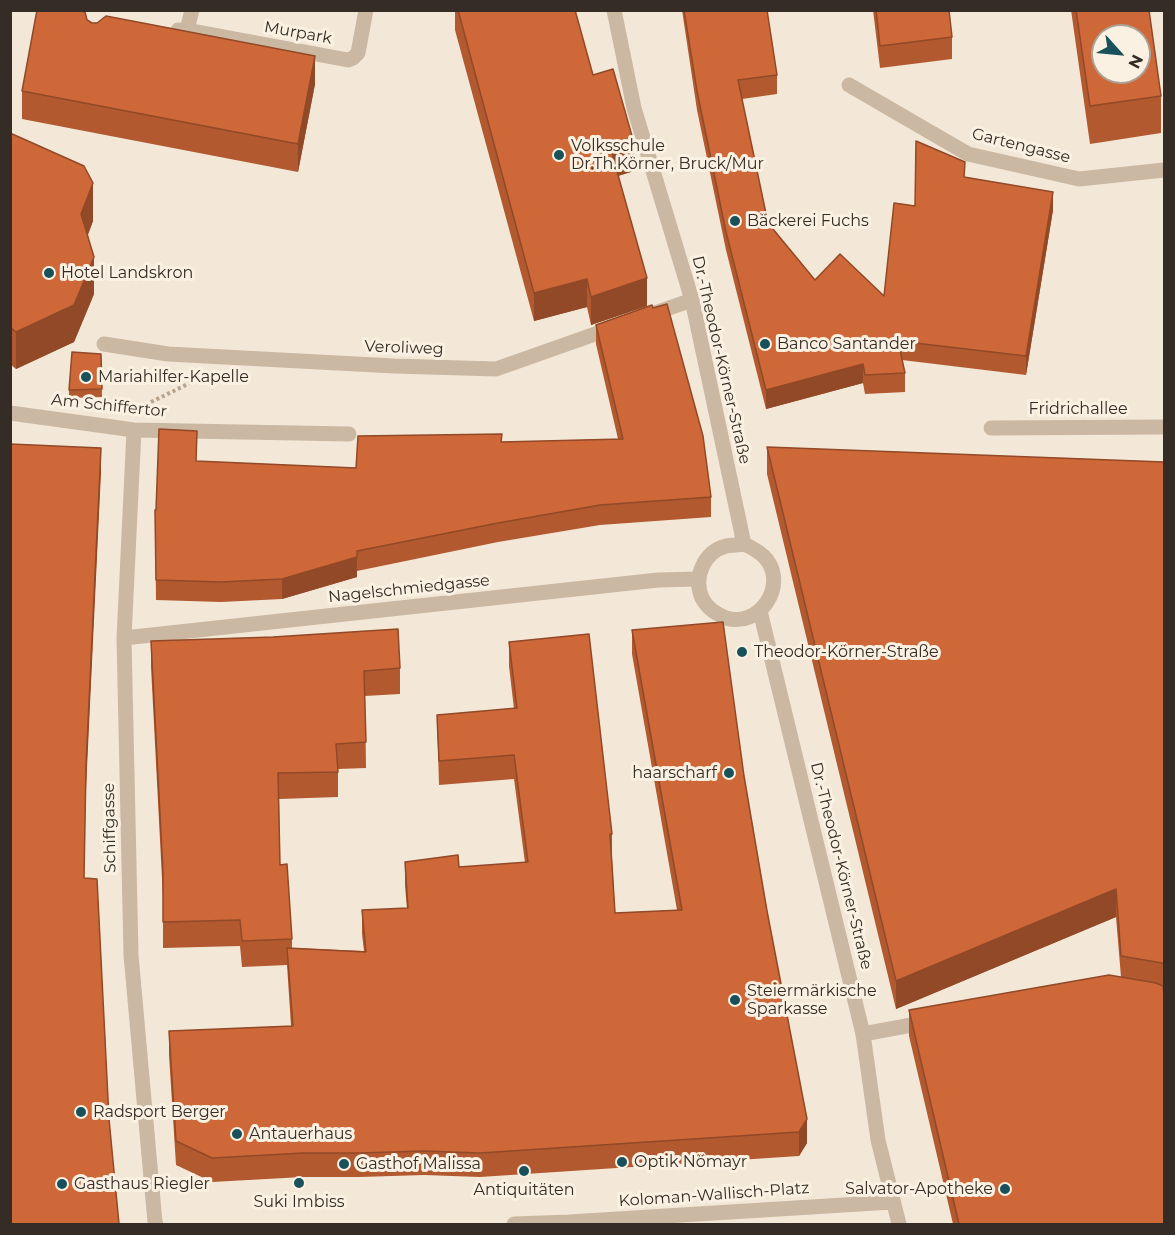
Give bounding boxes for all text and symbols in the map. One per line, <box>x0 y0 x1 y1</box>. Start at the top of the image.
street label: Murpark <box>263 18 333 48</box>
north arrow <box>1091 24 1151 84</box>
text: N <box>1124 51 1147 72</box>
street label: Gartengasse <box>970 124 1072 168</box>
place label: Volksschule Dr.Th.Körner, Bruck/Mur <box>571 136 764 174</box>
marker: Volksschule Dr.Th.Körner, Bruck/Mur <box>552 148 566 162</box>
place label: Bäckerei Fuchs <box>747 211 869 231</box>
marker: Bäckerei Fuchs <box>728 214 742 228</box>
street label: Dr.-Theodor-Körner-Straße <box>688 254 754 466</box>
place label: Hotel Landskron <box>61 263 193 283</box>
marker: Hotel Landskron <box>42 266 56 280</box>
place label: Banco Santander <box>777 334 916 354</box>
street label: Veroliweg <box>364 337 444 359</box>
marker: Banco Santander <box>758 337 772 351</box>
place label: Mariahilfer-Kapelle <box>98 367 249 387</box>
marker: Mariahilfer-Kapelle <box>79 370 93 384</box>
street label: Am Schiffertor <box>50 390 168 422</box>
street label: Fridrichallee <box>1028 399 1128 419</box>
street label: Nagelschmiedgasse <box>327 571 491 607</box>
place label: Theodor-Körner-Straße <box>754 642 939 662</box>
marker: Theodor-Körner-Straße <box>735 645 749 659</box>
street label: Dr.-Theodor-Körner-Straße <box>806 760 876 972</box>
place label: haarscharf <box>632 763 717 783</box>
marker: haarscharf <box>722 766 736 780</box>
street label: Schiffgasse <box>100 783 120 873</box>
place label: Steiermärkische Sparkasse <box>747 981 877 1019</box>
marker: Steiermärkische Sparkasse <box>728 993 742 1007</box>
place label: Radsport Berger <box>93 1102 226 1122</box>
marker: Radsport Berger <box>74 1105 88 1119</box>
place label: Antauerhaus <box>249 1124 352 1144</box>
marker: Antauerhaus <box>230 1127 244 1141</box>
place label: Optik Nömayr <box>634 1152 747 1172</box>
place label: Gasthof Malissa <box>356 1154 481 1174</box>
marker: Optik Nömayr <box>615 1155 629 1169</box>
marker: Gasthof Malissa <box>337 1157 351 1171</box>
marker: Antiquitäten <box>517 1164 531 1178</box>
place label: Gasthaus Riegler <box>74 1174 210 1194</box>
marker: Suki Imbiss <box>292 1176 306 1190</box>
marker: Gasthaus Riegler <box>55 1177 69 1191</box>
street label: Koloman-Wallisch-Platz <box>618 1179 810 1211</box>
place label: Salvator-Apotheke <box>845 1179 993 1199</box>
place label: Antiquitäten <box>473 1180 575 1200</box>
marker: Salvator-Apotheke <box>998 1182 1012 1196</box>
place label: Suki Imbiss <box>253 1192 345 1212</box>

